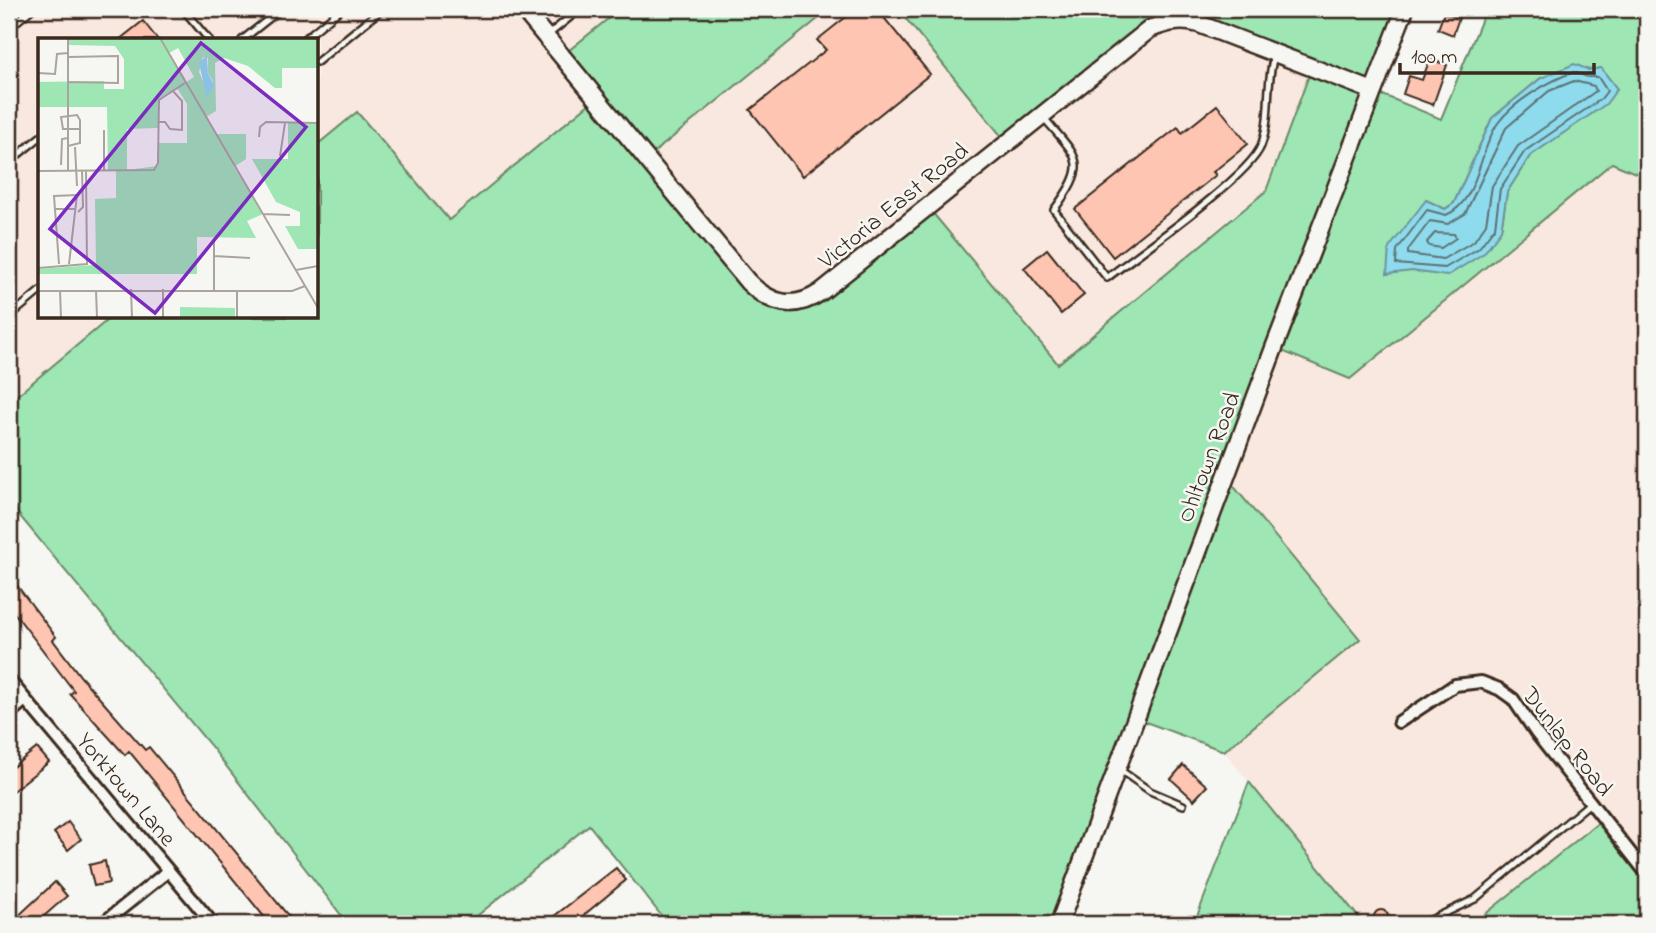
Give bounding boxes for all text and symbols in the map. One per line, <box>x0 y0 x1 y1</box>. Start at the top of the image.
scale bar <box>1400 32 1595 76</box>
inset map <box>38 38 318 318</box>
text: 100 m <box>1411 43 1457 73</box>
street label: Victoria East Road <box>811 135 978 279</box>
street label: Ohltown Road <box>1169 387 1251 528</box>
street label: Dunlap Road <box>1511 679 1621 805</box>
street label: Yorktown Lane <box>67 726 183 855</box>

